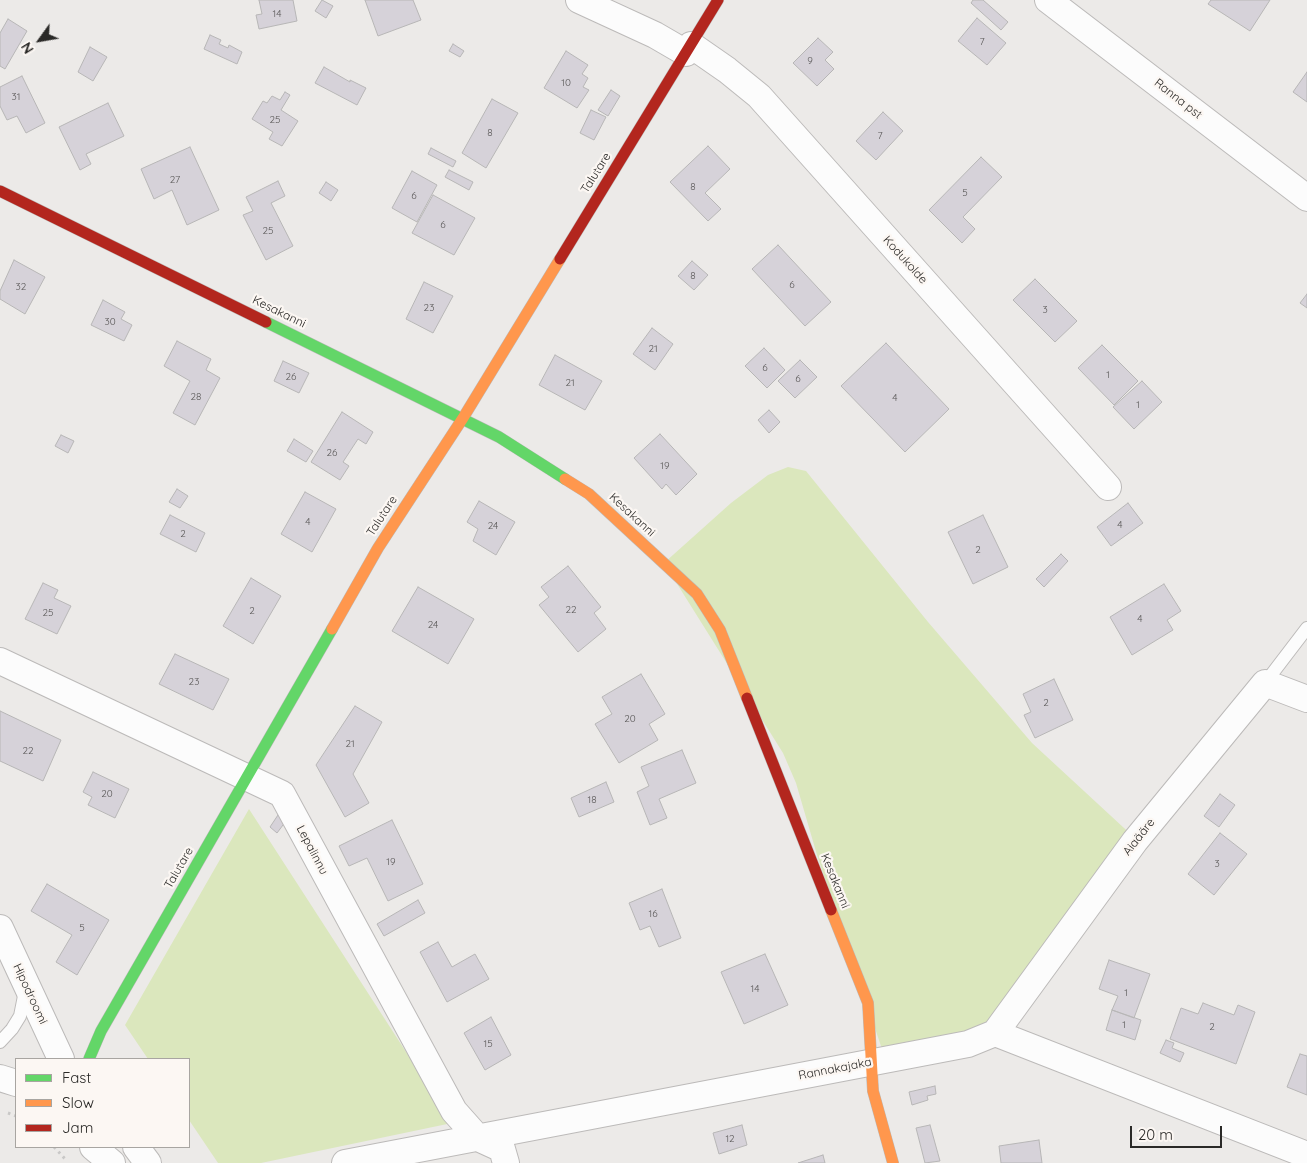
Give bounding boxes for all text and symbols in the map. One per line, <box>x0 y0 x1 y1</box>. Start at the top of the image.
house number: 14 <box>273 8 281 20</box>
north arrow <box>15 15 65 65</box>
house number: 7 <box>979 36 985 48</box>
text: N <box>17 39 38 57</box>
house number: 9 <box>807 55 813 67</box>
street label: Ranna pst <box>1151 76 1205 122</box>
house number: 10 <box>561 77 571 89</box>
house number: 31 <box>12 91 20 103</box>
house number: 25 <box>270 114 280 126</box>
house number: 8 <box>487 127 493 139</box>
house number: 7 <box>877 130 883 142</box>
street label: Talutare <box>578 150 614 196</box>
house number: 27 <box>170 174 180 186</box>
house number: 8 <box>690 181 696 193</box>
house number: 5 <box>962 187 968 199</box>
house number: 6 <box>411 190 417 202</box>
house number: 6 <box>440 219 446 231</box>
house number: 25 <box>263 225 273 237</box>
street label: Kodukolde <box>880 233 930 287</box>
house number: 8 <box>690 270 696 282</box>
house number: 6 <box>789 279 795 291</box>
house number: 32 <box>16 281 26 293</box>
street label: Kesakanni <box>250 293 308 331</box>
house number: 23 <box>424 302 434 314</box>
house number: 3 <box>1042 304 1048 316</box>
house number: 30 <box>104 316 116 328</box>
house number: 21 <box>648 343 658 355</box>
house number: 6 <box>762 362 768 374</box>
house number: 1 <box>1106 369 1110 381</box>
house number: 26 <box>286 371 296 383</box>
house number: 6 <box>795 373 801 385</box>
house number: 21 <box>565 377 575 389</box>
house number: 28 <box>191 391 201 403</box>
house number: 4 <box>892 392 898 404</box>
house number: 1 <box>1136 399 1140 411</box>
house number: 26 <box>327 447 337 459</box>
house number: 19 <box>660 460 670 472</box>
street label: Kesakanni <box>606 490 658 540</box>
street label: Talutare <box>364 493 400 539</box>
house number: 4 <box>305 516 311 528</box>
house number: 4 <box>1117 519 1123 531</box>
house number: 24 <box>488 520 498 532</box>
house number: 2 <box>180 528 186 540</box>
house number: 2 <box>975 544 981 556</box>
house number: 22 <box>565 604 577 616</box>
house number: 2 <box>249 605 255 617</box>
house number: 25 <box>43 607 53 619</box>
house number: 4 <box>1137 613 1143 625</box>
house number: 24 <box>428 619 438 631</box>
house number: 23 <box>189 676 199 688</box>
house number: 2 <box>1043 697 1049 709</box>
house number: 20 <box>624 713 636 725</box>
house number: 21 <box>345 738 355 750</box>
house number: 22 <box>22 745 34 757</box>
house number: 20 <box>101 788 113 800</box>
house number: 18 <box>587 794 597 806</box>
street label: Aiaääre <box>1120 815 1158 859</box>
street label: Lepalinnu <box>293 823 331 877</box>
street label: Talutare <box>161 845 197 891</box>
street label: Kesakanni <box>818 852 852 910</box>
house number: 19 <box>386 856 396 868</box>
house number: 3 <box>1214 858 1220 870</box>
house number: 16 <box>648 908 658 920</box>
house number: 5 <box>79 922 85 934</box>
street label: Hipodroomi <box>10 961 50 1027</box>
house number: 14 <box>751 983 759 995</box>
house number: 1 <box>1124 987 1128 999</box>
house number: 1 <box>1122 1019 1126 1031</box>
house number: 2 <box>1209 1021 1215 1033</box>
house number: 15 <box>483 1038 493 1050</box>
street label: Rannakajaka <box>797 1055 873 1083</box>
legend <box>15 1058 190 1148</box>
text: Fast <box>62 1068 91 1087</box>
text: Slow <box>62 1093 94 1112</box>
scale bar <box>1132 1116 1224 1148</box>
text: Jam <box>62 1118 93 1137</box>
text: 20 m <box>1138 1125 1173 1144</box>
house number: 12 <box>725 1133 735 1145</box>

